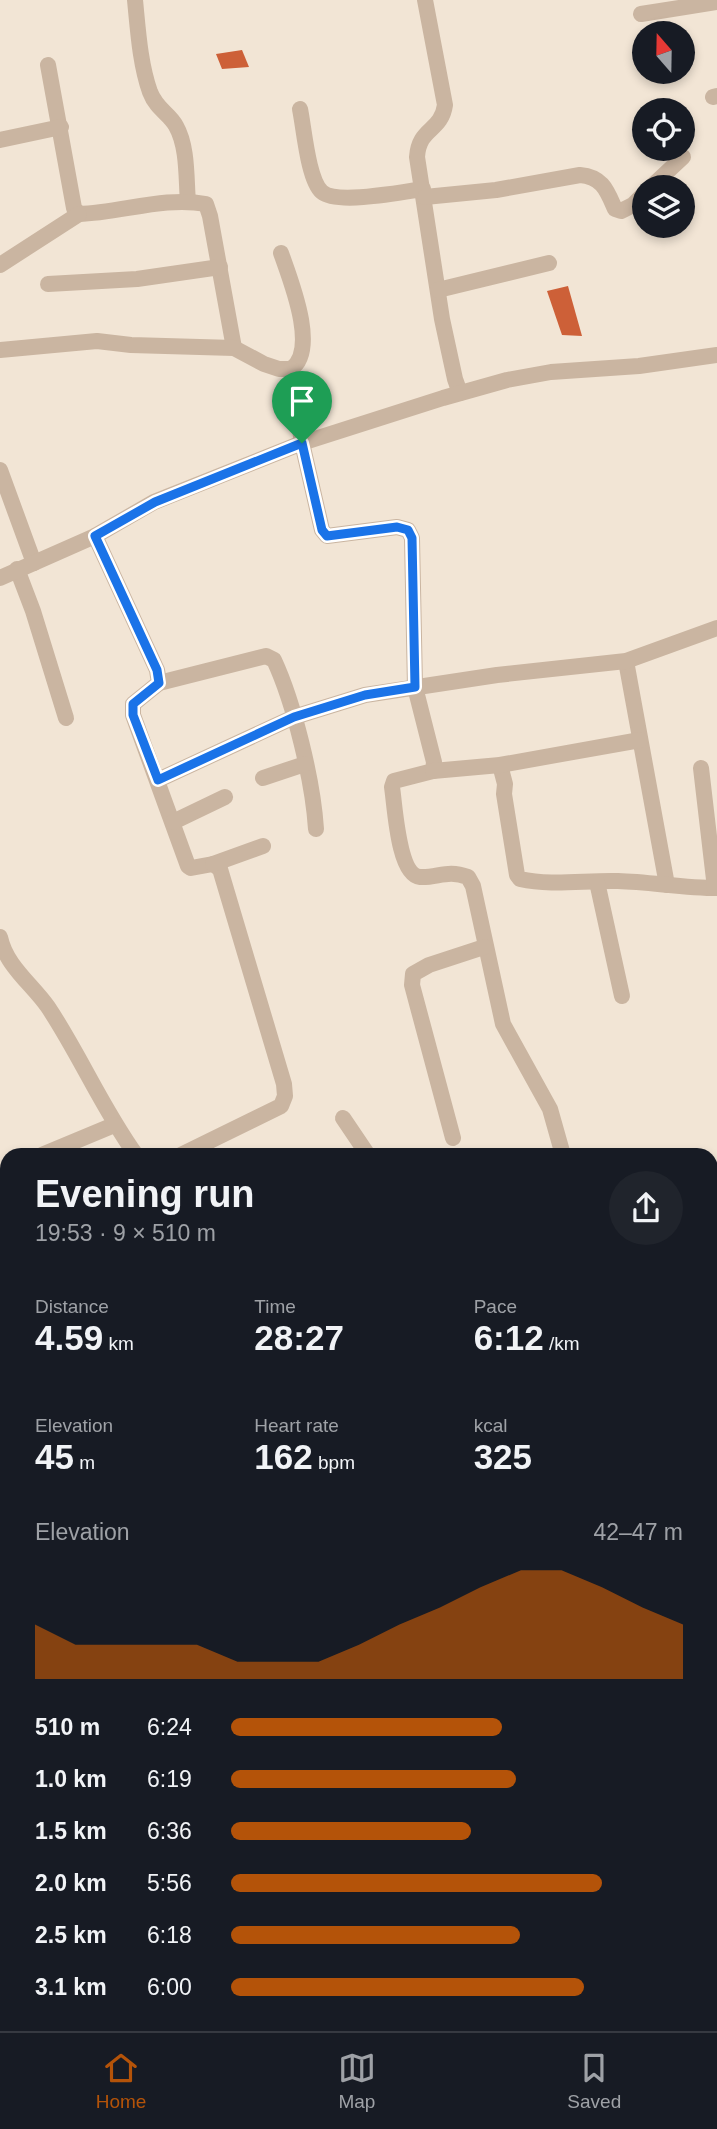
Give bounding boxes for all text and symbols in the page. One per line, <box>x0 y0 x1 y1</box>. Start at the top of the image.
north arrow <box>632 21 695 84</box>
map controls <box>632 21 695 238</box>
button: locate <box>632 98 695 161</box>
button: layers <box>632 175 695 238</box>
pin <box>272 371 332 443</box>
icon: arrive <box>283 382 321 420</box>
button: share <box>609 1171 683 1245</box>
text: Evening run <box>35 1173 255 1215</box>
text: 19:53 · 9 × 510 m <box>35 1220 216 1246</box>
text: Distance <box>35 1296 109 1317</box>
text: Time <box>254 1296 296 1317</box>
text: Pace <box>474 1296 517 1317</box>
text: 4.59 <box>35 1318 103 1357</box>
text: 28:27 <box>254 1318 344 1357</box>
text: 6:12 <box>474 1318 544 1357</box>
text: km <box>103 1333 134 1354</box>
text: /km <box>544 1333 580 1354</box>
text: Elevation <box>35 1415 113 1436</box>
text: Heart rate <box>254 1415 339 1436</box>
text: kcal <box>474 1415 507 1436</box>
text: 45 <box>35 1437 74 1476</box>
text: 162 <box>254 1437 313 1476</box>
text: 325 <box>474 1437 532 1476</box>
text: m <box>74 1452 95 1473</box>
text: bpm <box>313 1452 355 1473</box>
text: Elevation <box>35 1519 130 1545</box>
text: 42–47 m <box>593 1519 683 1545</box>
text: 510 m <box>35 1714 100 1740</box>
text: 6:24 <box>147 1714 192 1740</box>
text: 1.0 km <box>35 1766 107 1792</box>
text: 6:19 <box>147 1766 192 1792</box>
text: 1.5 km <box>35 1818 107 1844</box>
text: 6:36 <box>147 1818 192 1844</box>
text: 2.0 km <box>35 1870 107 1896</box>
text: 5:56 <box>147 1870 192 1896</box>
text: 2.5 km <box>35 1922 107 1948</box>
text: 6:18 <box>147 1922 192 1948</box>
text: 3.1 km <box>35 1974 107 2000</box>
text: 6:00 <box>147 1974 192 2000</box>
tab: Home <box>96 2049 146 2113</box>
tab: Map <box>338 2049 376 2113</box>
tab: Saved <box>567 2049 621 2113</box>

